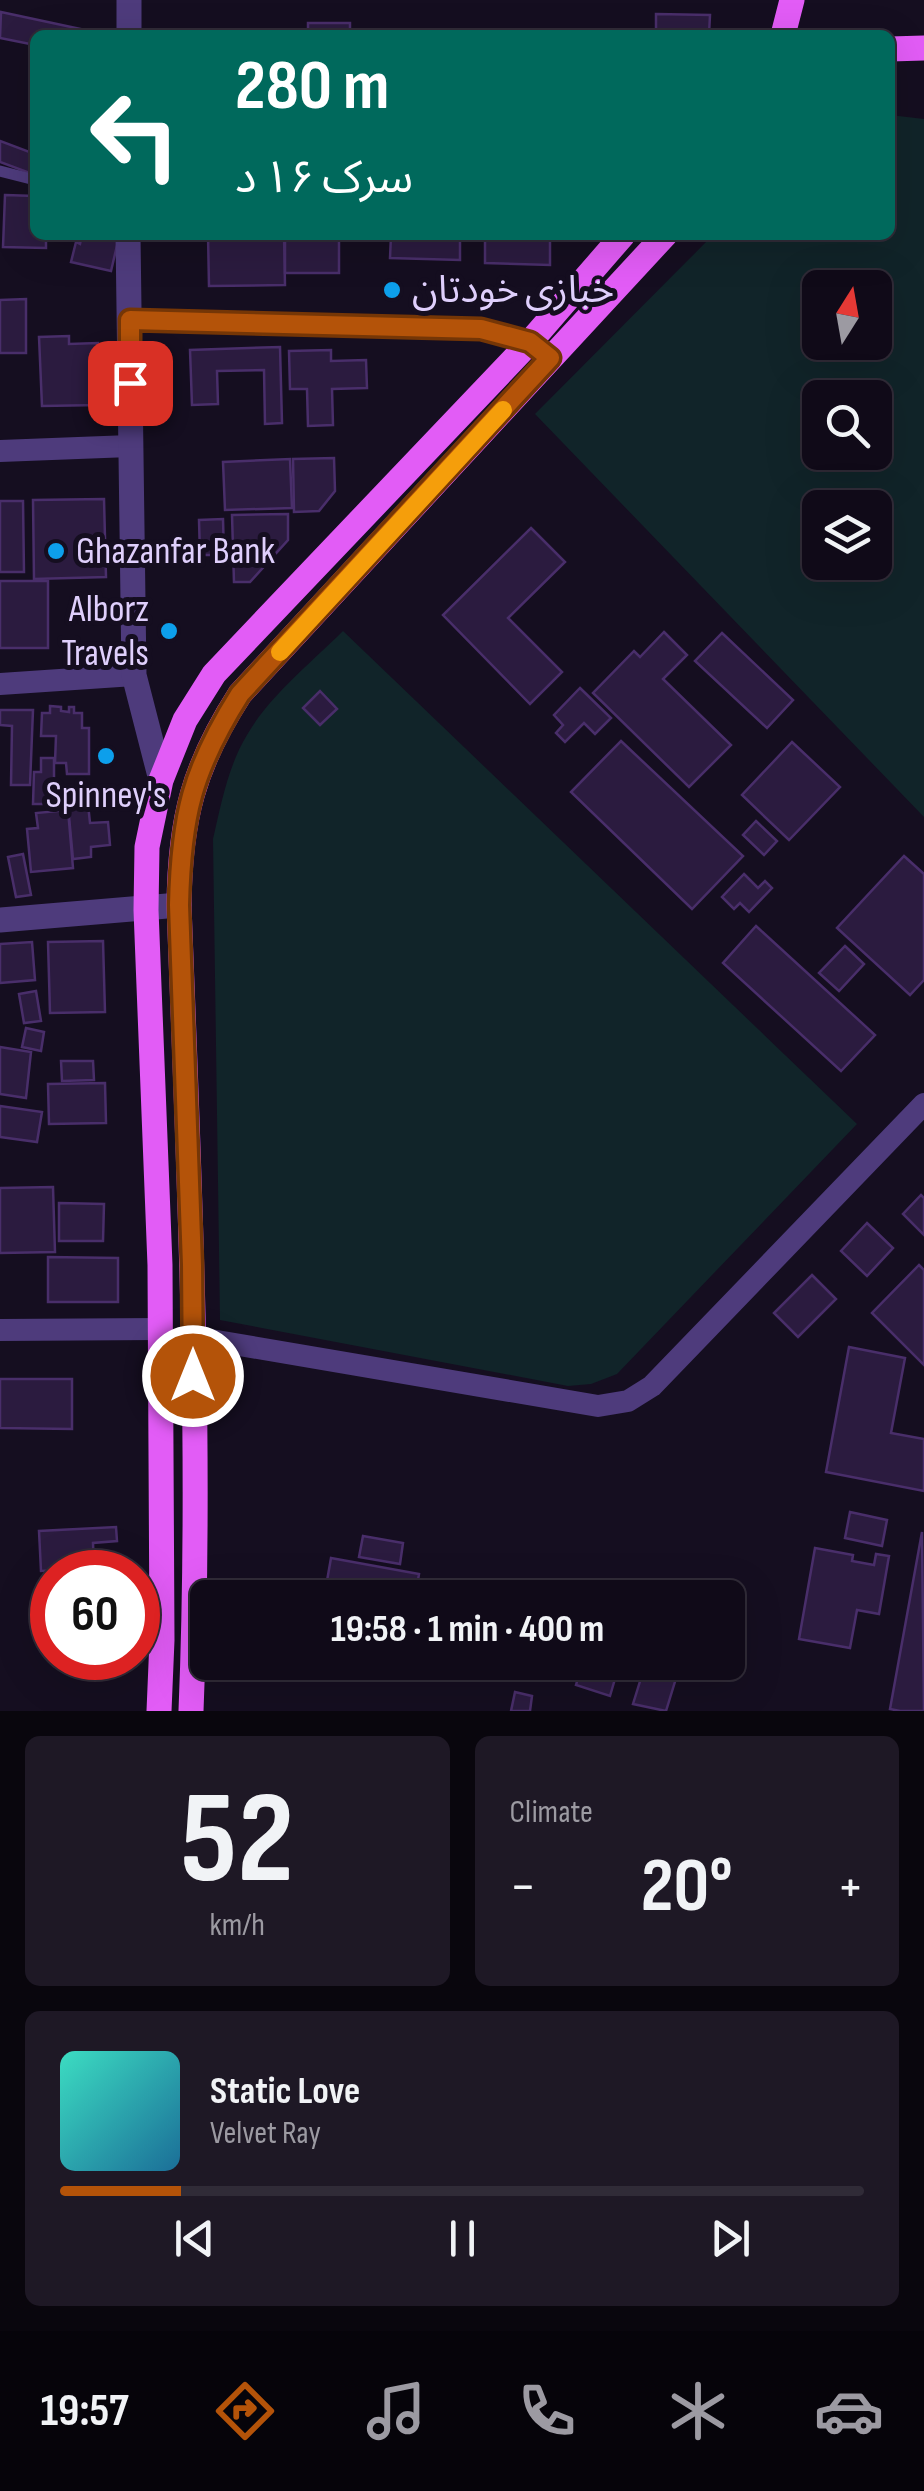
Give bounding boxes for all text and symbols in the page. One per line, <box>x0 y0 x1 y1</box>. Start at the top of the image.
text: 280 m <box>235 45 389 129</box>
icon: left <box>70 70 200 200</box>
text: سرک ۱۶ د <box>235 151 413 206</box>
place label: خبازی خودتان <box>412 268 614 313</box>
north arrow <box>802 270 892 360</box>
map controls <box>802 270 892 580</box>
marker: خبازی خودتان <box>381 279 403 301</box>
pin <box>88 341 173 426</box>
icon: arrive <box>103 356 158 411</box>
button: search <box>802 380 892 470</box>
button: layers <box>802 490 892 580</box>
place label: Ghazanfar Bank <box>76 529 276 574</box>
marker: Ghazanfar Bank <box>45 540 67 562</box>
place label: Alborz Travels <box>61 587 149 676</box>
marker: Alborz Travels <box>158 620 180 642</box>
marker: Spinney's <box>95 745 117 767</box>
place label: Spinney's <box>46 773 166 818</box>
position arrow <box>141 1324 245 1428</box>
speed limit sign: 60 <box>30 1550 160 1680</box>
text: 19:58 · 1 min · 400 m <box>331 1607 604 1652</box>
text: 52 <box>180 1763 294 1919</box>
text: Climate <box>510 1793 593 1832</box>
text: 20° <box>641 1842 733 1933</box>
text: − <box>510 1854 536 1921</box>
text: + <box>837 1854 864 1921</box>
text: km/h <box>210 1906 265 1945</box>
text: Static Love <box>210 2069 360 2114</box>
text: Velvet Ray <box>210 2114 321 2153</box>
icon: previous <box>167 2211 222 2266</box>
icon: pause <box>435 2211 490 2266</box>
icon: next <box>703 2211 758 2266</box>
icon: directions <box>210 2376 280 2446</box>
icon: music <box>361 2376 431 2446</box>
icon: phone <box>512 2376 582 2446</box>
icon: climate <box>663 2376 733 2446</box>
icon: car <box>814 2376 884 2446</box>
text: 19:57 <box>40 2384 129 2439</box>

